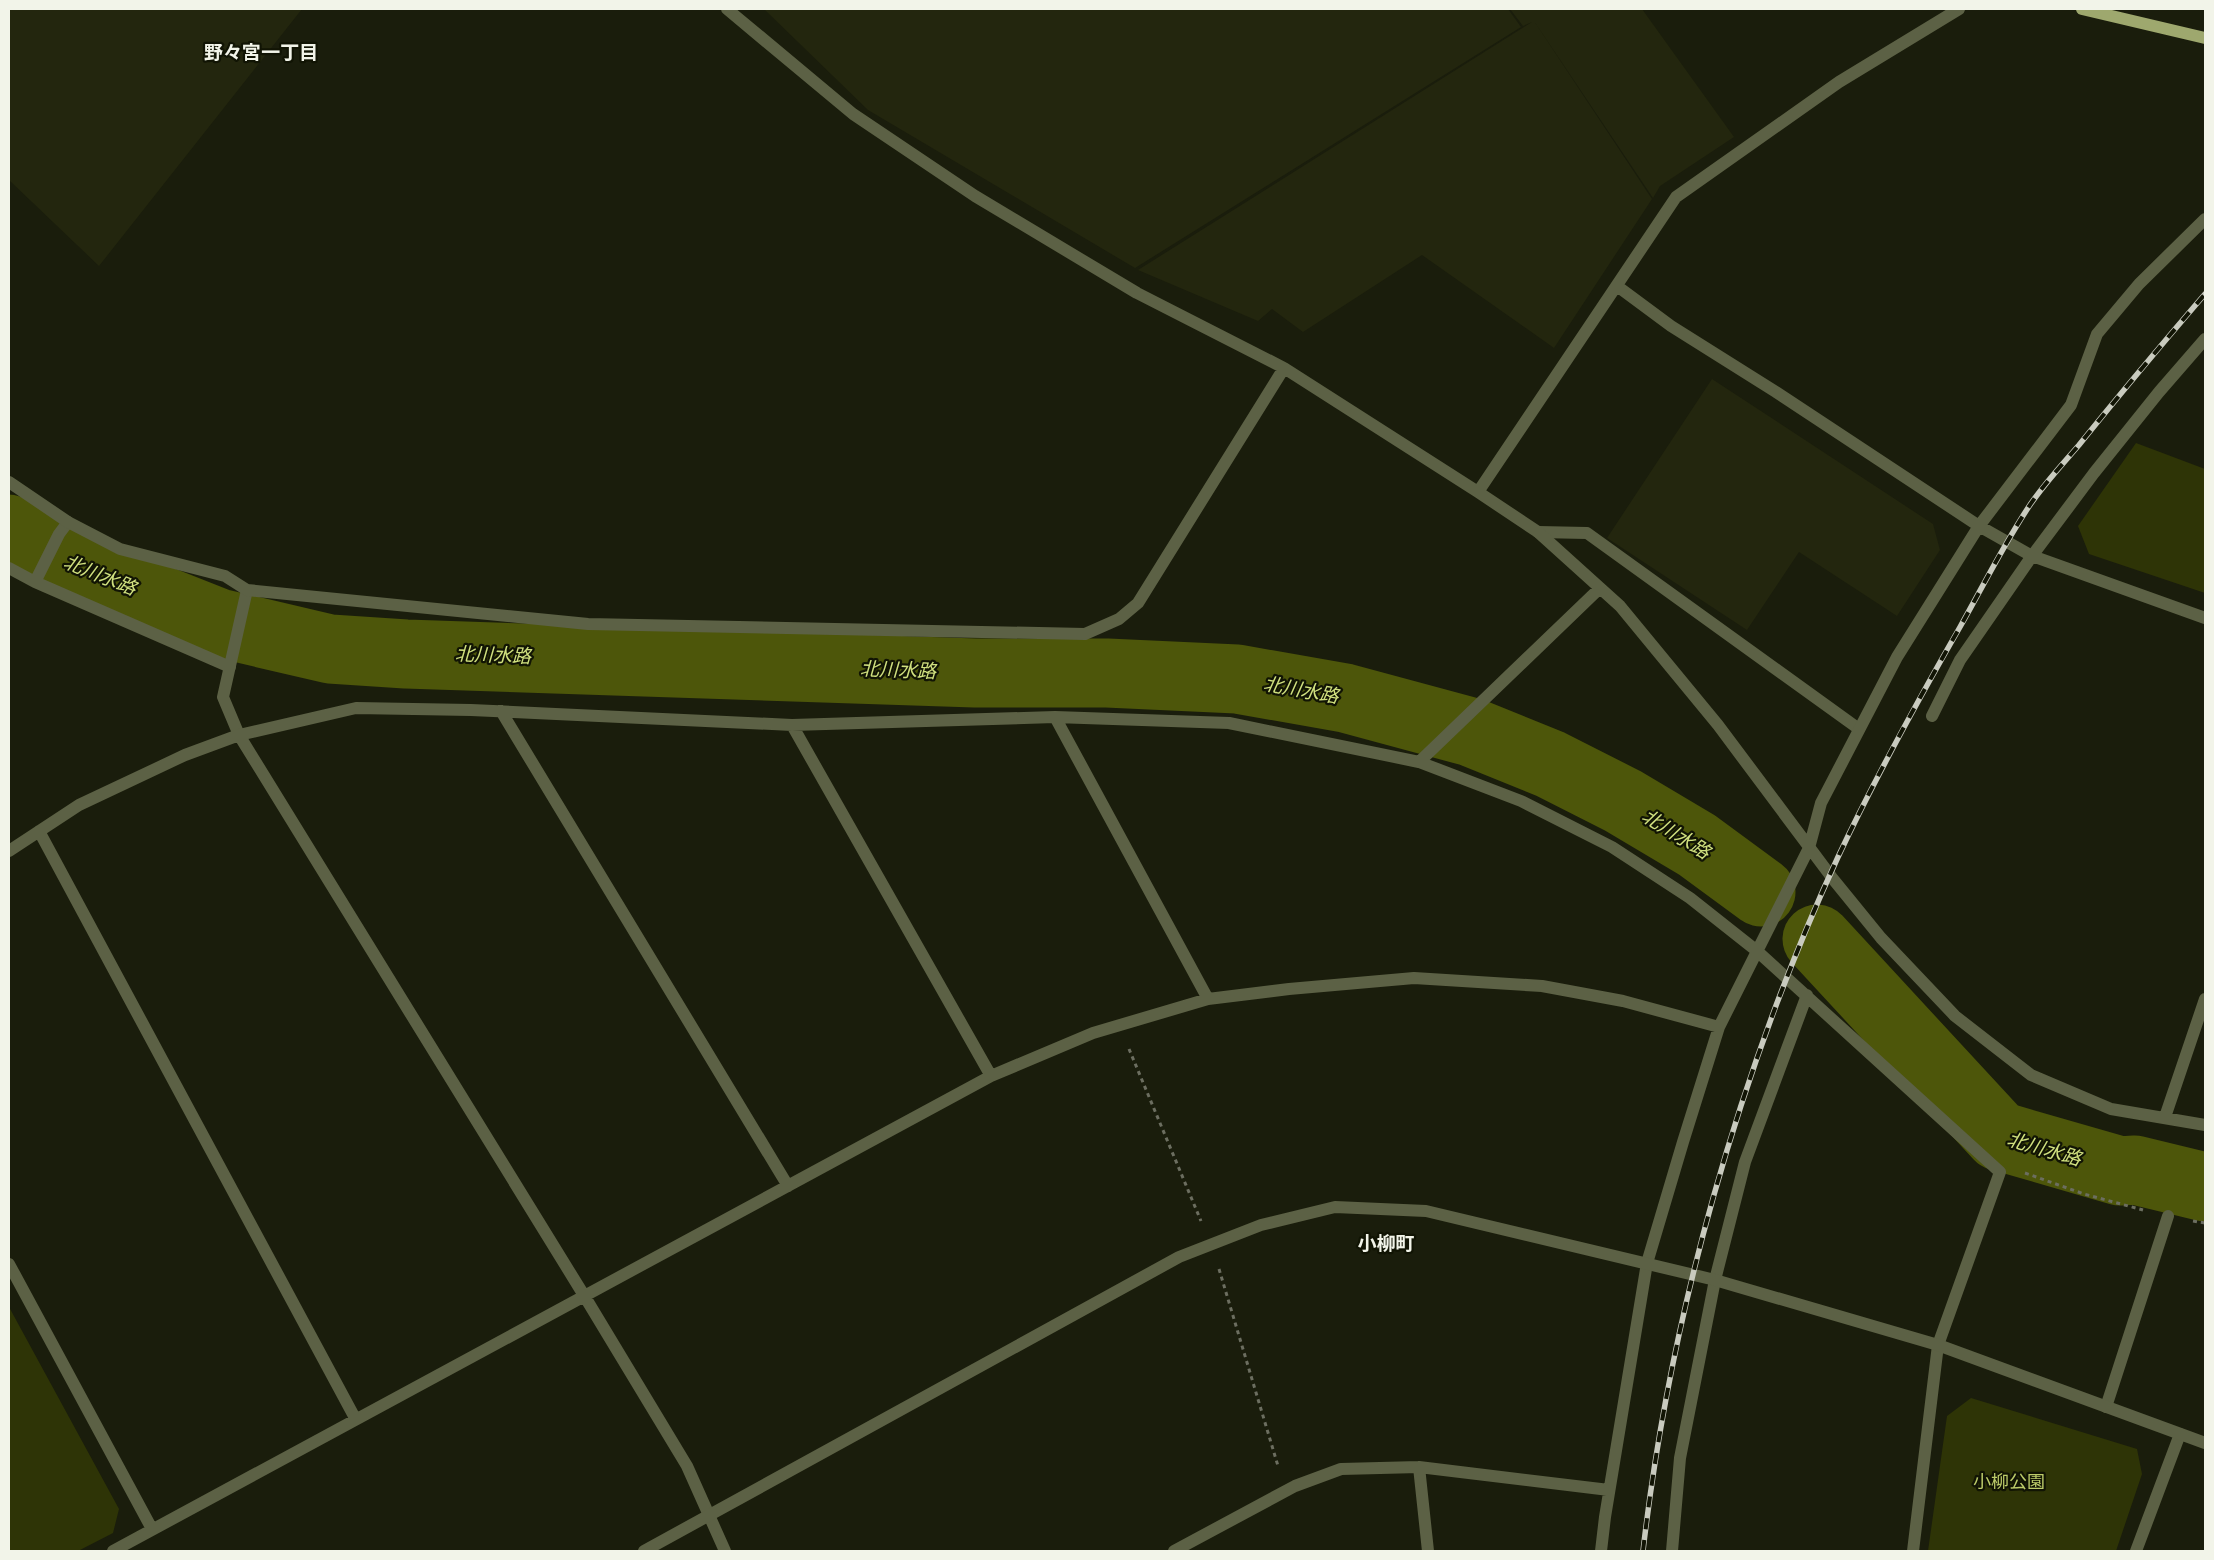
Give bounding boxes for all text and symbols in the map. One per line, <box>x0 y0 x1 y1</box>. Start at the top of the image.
district label: 野々宮一丁目 <box>204 39 318 66</box>
water label: 北川水路 <box>60 548 142 602</box>
water label: 北川水路 <box>455 640 533 670</box>
water label: 北川水路 <box>860 655 938 685</box>
water label: 北川水路 <box>1261 670 1343 710</box>
water label: 北川水路 <box>1637 802 1717 867</box>
water label: 北川水路 <box>2004 1126 2086 1173</box>
district label: 小柳町 <box>1357 1230 1415 1257</box>
park label: 小柳公園 <box>1973 1469 2045 1495</box>

